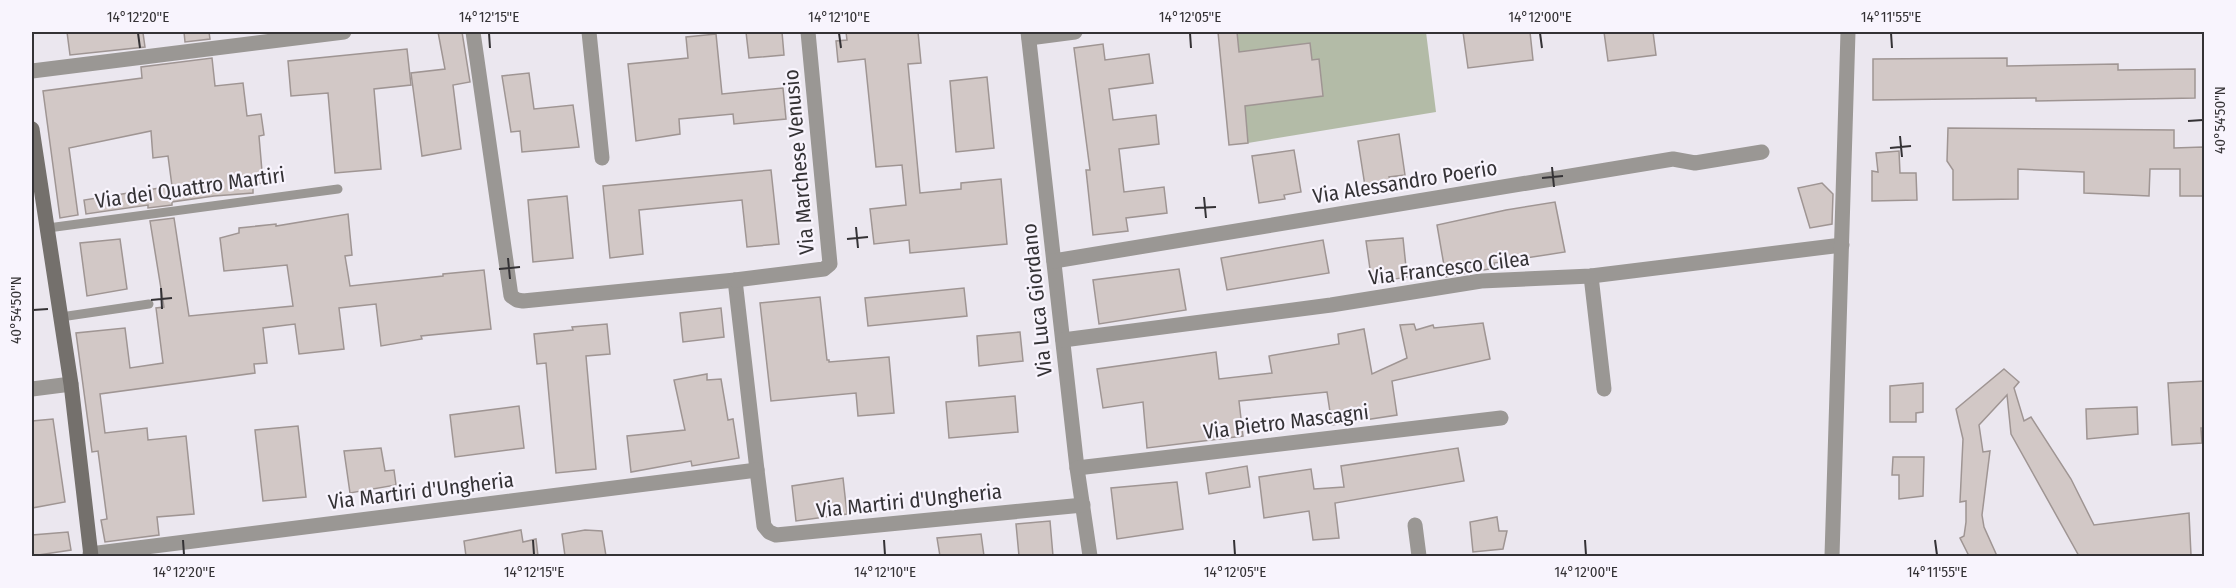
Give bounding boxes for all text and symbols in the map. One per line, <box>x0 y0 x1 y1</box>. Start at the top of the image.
text: 14°12'20"E <box>107 8 169 26</box>
text: 14°12'15"E <box>459 8 519 26</box>
text: 14°12'10"E <box>808 8 870 26</box>
text: 14°12'05"E <box>1159 8 1221 26</box>
text: 14°12'00"E <box>1508 8 1572 26</box>
text: 14°11'55"E <box>1861 8 1921 26</box>
street label: Via Marchese Venusio <box>778 68 820 256</box>
text: 40°54'50"N <box>2211 86 2229 154</box>
street label: Via Alessandro Poerio <box>1311 155 1499 209</box>
street label: Via dei Quattro Martiri <box>93 162 287 214</box>
street label: Via Luca Giordano <box>1016 222 1058 378</box>
street label: Via Francesco Cilea <box>1367 245 1531 291</box>
text: 40°54'50"N <box>7 276 25 344</box>
street label: Via Pietro Mascagni <box>1202 399 1370 445</box>
street label: Via Martiri d'Ungheria <box>327 467 515 515</box>
street label: Via Martiri d'Ungheria <box>815 478 1003 524</box>
text: 14°12'20"E <box>153 563 215 581</box>
text: 14°12'15"E <box>504 563 564 581</box>
text: 14°12'10"E <box>854 563 916 581</box>
text: 14°12'05"E <box>1204 563 1266 581</box>
text: 14°12'00"E <box>1554 563 1618 581</box>
text: 14°11'55"E <box>1907 563 1967 581</box>

